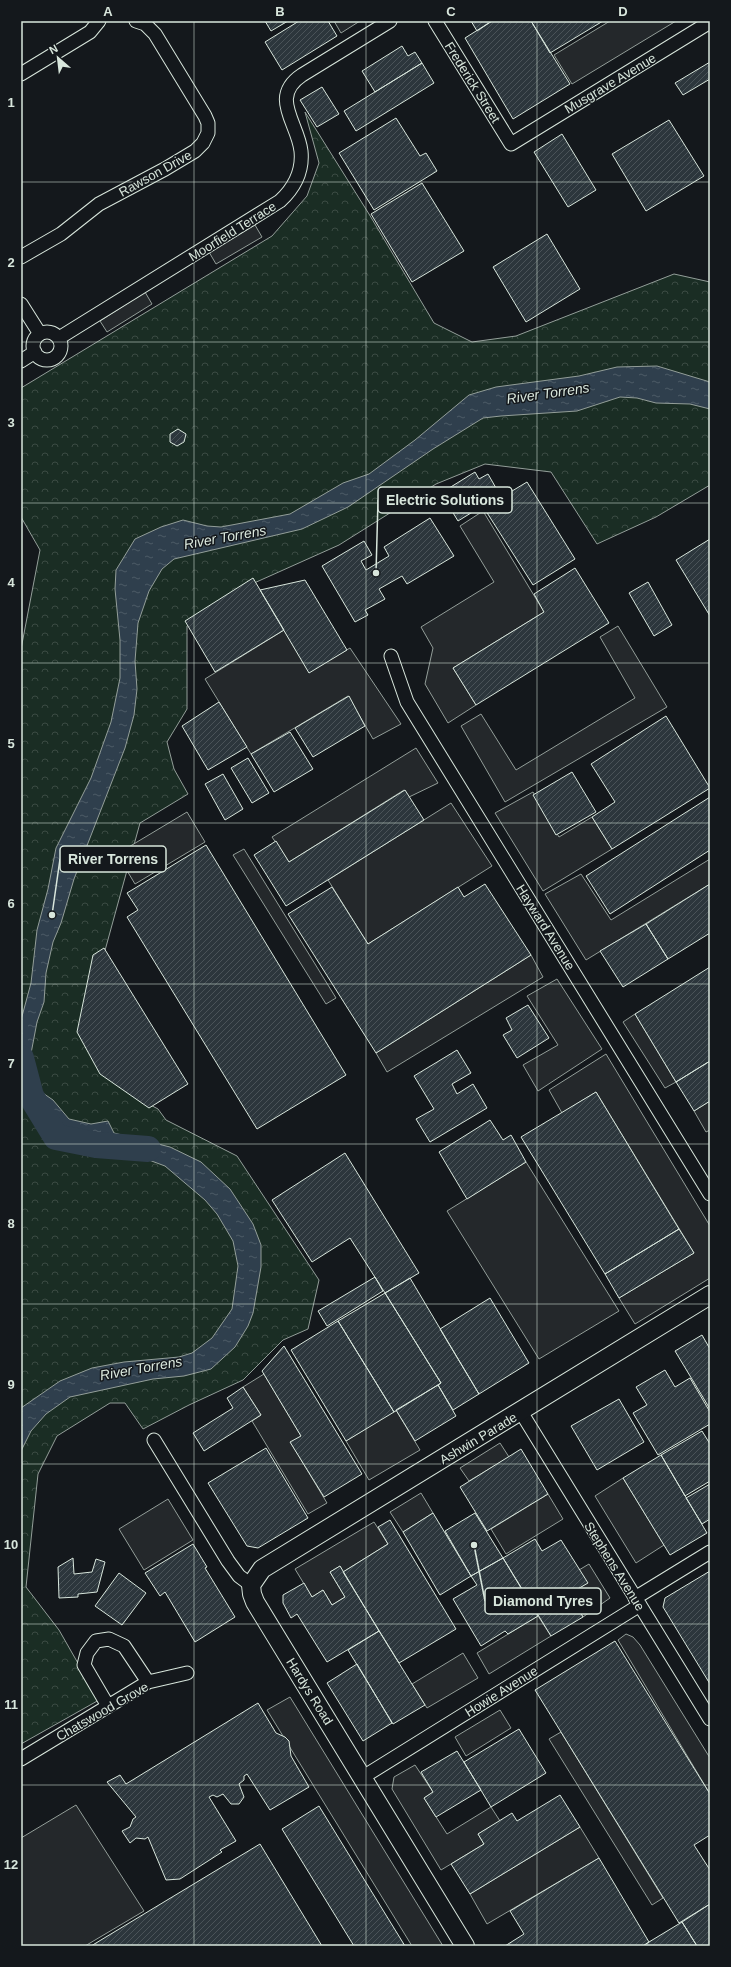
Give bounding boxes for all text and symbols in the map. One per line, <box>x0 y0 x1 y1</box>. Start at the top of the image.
text: A <box>103 4 113 19</box>
text: B <box>275 4 285 19</box>
text: C <box>446 4 456 19</box>
text: D <box>618 4 628 19</box>
north arrow <box>38 38 78 78</box>
street label: Frederick Street <box>442 39 504 126</box>
text: N <box>47 42 60 56</box>
street label: Musgrave Avenue <box>562 50 659 117</box>
text: 1 <box>7 95 15 110</box>
street label: Rawson Drive <box>116 147 194 200</box>
street label: Moorfield Terrace <box>186 199 279 264</box>
text: 2 <box>7 255 15 270</box>
water label: River Torrens <box>506 379 590 407</box>
text: 3 <box>7 415 15 430</box>
callout: Electric Solutions <box>378 487 512 513</box>
text: Electric Solutions <box>386 492 504 508</box>
water label: River Torrens <box>182 522 268 552</box>
text: 4 <box>7 575 15 590</box>
text: 5 <box>7 736 15 751</box>
callout: River Torrens <box>60 846 166 872</box>
text: River Torrens <box>68 851 158 867</box>
street label: Hayward Avenue <box>513 882 578 973</box>
text: 6 <box>7 896 15 911</box>
text: 7 <box>7 1056 15 1071</box>
text: 8 <box>7 1216 15 1231</box>
water label: River Torrens <box>98 1353 184 1383</box>
text: 9 <box>7 1377 15 1392</box>
street label: Ashwin Parade <box>437 1409 520 1467</box>
street label: Stephens Avenue <box>581 1519 648 1613</box>
text: 10 <box>4 1537 18 1552</box>
callout: Diamond Tyres <box>485 1588 601 1614</box>
text: Diamond Tyres <box>493 1593 593 1609</box>
street label: Hardys Road <box>283 1655 336 1727</box>
street label: Howie Avenue <box>462 1663 540 1720</box>
street label: Chatswood Grove <box>53 1679 151 1744</box>
text: 11 <box>4 1697 18 1712</box>
text: 12 <box>4 1857 18 1872</box>

